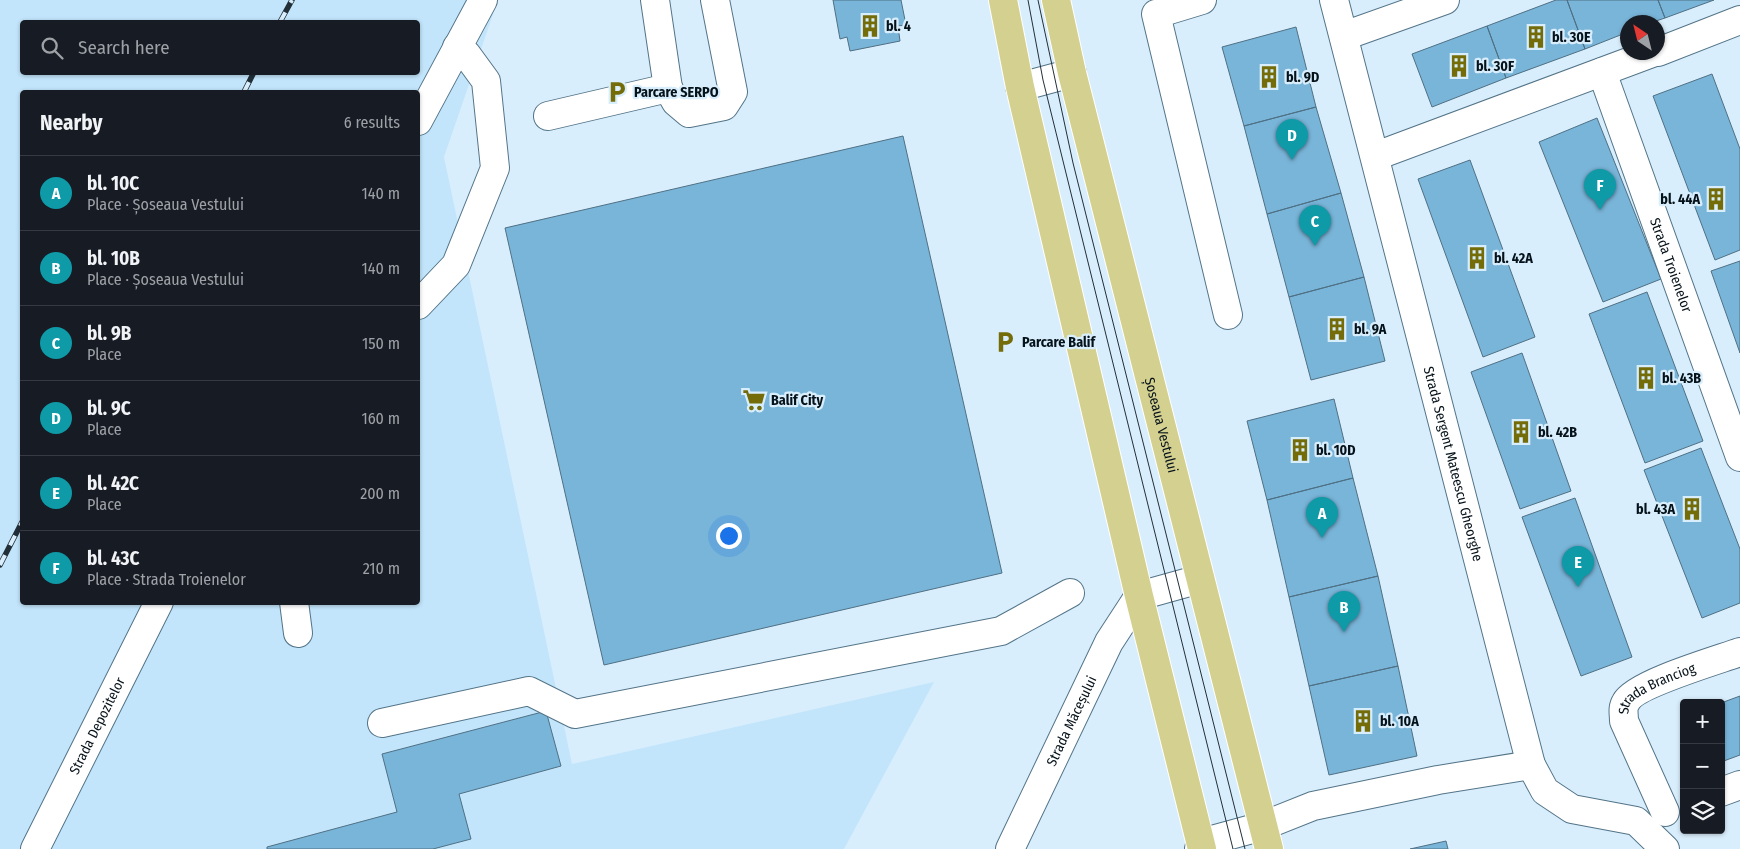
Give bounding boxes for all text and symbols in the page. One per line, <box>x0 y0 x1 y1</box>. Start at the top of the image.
building icon: bl. 4 <box>857 13 883 39</box>
north arrow <box>1620 15 1665 60</box>
place label: bl. 4 <box>886 18 911 35</box>
search box <box>20 20 420 75</box>
building icon: bl. 30E <box>1523 24 1549 50</box>
place label: bl. 30E <box>1552 29 1591 46</box>
icon: search <box>38 34 66 62</box>
text: Search here <box>78 36 170 59</box>
building icon: bl. 30F <box>1446 53 1472 79</box>
place label: bl. 30F <box>1476 58 1515 75</box>
building icon: bl. 9D <box>1256 64 1282 90</box>
place label: bl. 9D <box>1286 69 1319 86</box>
parking icon: Parcare SERPO <box>604 79 630 105</box>
place label: Parcare SERPO <box>634 84 719 101</box>
text: Nearby <box>40 110 102 136</box>
text: 6 results <box>344 113 400 132</box>
pin: D <box>1276 119 1308 160</box>
pin: F <box>1584 169 1616 210</box>
text: bl. 10C <box>87 172 139 195</box>
text: A <box>52 184 60 203</box>
text: 140 m <box>362 184 400 203</box>
building icon: bl. 44A <box>1703 186 1729 212</box>
place label: bl. 44A <box>1660 191 1700 208</box>
text: Place · Șoseaua Vestului <box>87 195 244 214</box>
pin: C <box>1299 205 1331 246</box>
street label: Strada Troienelor <box>1646 216 1695 315</box>
building icon: bl. 42A <box>1464 245 1490 271</box>
text: bl. 10B <box>87 247 140 270</box>
place label: bl. 42A <box>1494 250 1533 267</box>
text: B <box>52 259 60 278</box>
text: 140 m <box>362 259 400 278</box>
text: Place · Șoseaua Vestului <box>87 270 244 289</box>
building icon: bl. 9A <box>1324 316 1350 342</box>
place label: bl. 9A <box>1354 321 1387 338</box>
text: bl. 9B <box>87 322 131 345</box>
parking icon: Parcare Balif <box>992 329 1018 355</box>
text: C <box>52 334 60 353</box>
text: 150 m <box>362 334 400 353</box>
place label: Parcare Balif <box>1022 334 1096 351</box>
text: Place <box>87 345 122 364</box>
street label: Strada Sergent Mateescu Gheorghe <box>1420 365 1486 563</box>
building icon: bl. 43B <box>1633 365 1659 391</box>
place label: bl. 43B <box>1662 370 1701 387</box>
street label: Șoseaua Vestului <box>1140 376 1181 475</box>
supermarket icon: Balif City <box>741 387 767 413</box>
place label: Balif City <box>771 392 823 409</box>
text: bl. 9C <box>87 397 131 420</box>
text: D <box>51 409 61 428</box>
text: 160 m <box>361 409 400 428</box>
building icon: bl. 42B <box>1508 419 1534 445</box>
text: Place <box>87 420 122 439</box>
place label: bl. 42B <box>1538 424 1577 441</box>
building icon: bl. 10D <box>1287 437 1313 463</box>
place label: bl. 10D <box>1316 442 1356 459</box>
text: bl. 42C <box>87 472 139 495</box>
text: E <box>52 484 60 503</box>
text: 200 m <box>360 484 400 503</box>
text: Place <box>87 495 122 514</box>
building icon: bl. 43A <box>1679 496 1705 522</box>
pin: A <box>1306 497 1338 538</box>
place label: bl. 43A <box>1636 501 1675 518</box>
your location <box>716 523 742 549</box>
pin: E <box>1562 546 1594 587</box>
text: bl. 43C <box>87 547 139 570</box>
text: F <box>52 559 60 578</box>
text: 210 m <box>363 559 400 578</box>
text: Place · Strada Troienelor <box>87 570 246 589</box>
pin: B <box>1328 591 1360 632</box>
street label: Strada Branciog <box>1615 660 1698 714</box>
street label: Strada Măceșului <box>1043 673 1101 769</box>
street label: Strada Depozitelor <box>66 674 129 777</box>
map controls <box>1680 699 1725 834</box>
button: + <box>1680 699 1725 744</box>
building icon: bl. 10A <box>1350 708 1376 734</box>
place label: bl. 10A <box>1380 713 1419 730</box>
button: − <box>1680 744 1725 789</box>
button: layers <box>1680 789 1725 834</box>

